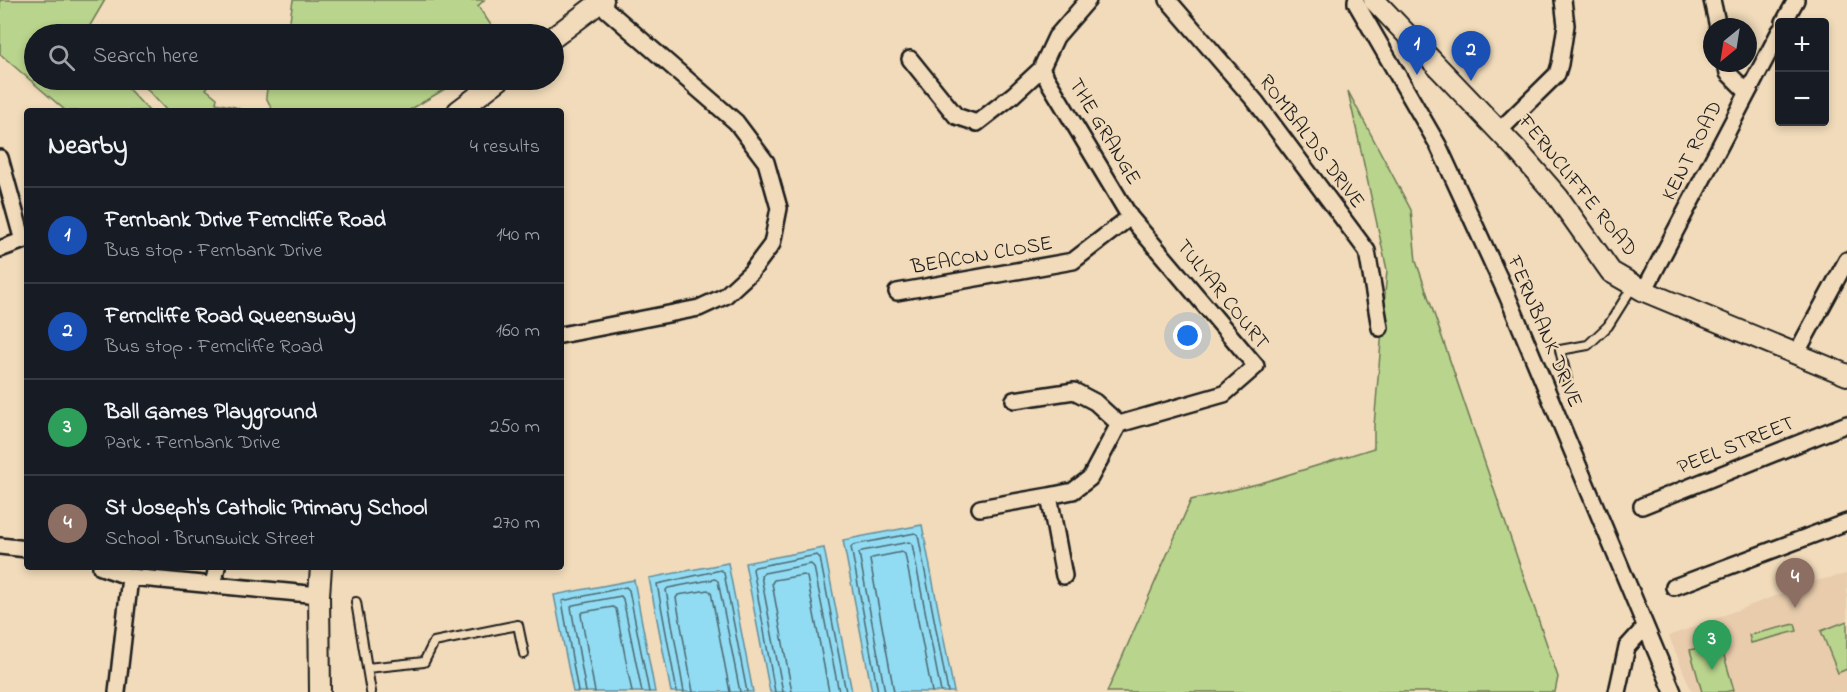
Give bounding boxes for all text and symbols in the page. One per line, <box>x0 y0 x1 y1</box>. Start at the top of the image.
north arrow <box>1703 18 1757 72</box>
map controls <box>1775 18 1829 126</box>
button: + <box>1775 18 1829 72</box>
search box <box>24 24 564 90</box>
pin: 1 <box>1398 26 1436 75</box>
pin: 2 <box>1452 32 1490 81</box>
icon: search <box>45 41 78 74</box>
text: Search here <box>93 41 198 73</box>
street label: ROMBALDS DRIVE <box>1251 69 1371 215</box>
button: − <box>1775 72 1829 126</box>
street label: THE GRANGE <box>1060 73 1148 191</box>
street label: KENT ROAD <box>1655 96 1731 206</box>
street label: FERNCLIFFE ROAD <box>1509 108 1644 264</box>
text: Nearby <box>48 128 127 166</box>
text: 4 results <box>470 133 540 162</box>
text: Fernbank Drive Ferncliffe Road <box>105 205 386 237</box>
text: 1 <box>64 221 71 250</box>
text: 140 m <box>496 221 540 250</box>
street label: BEACON CLOSE <box>908 229 1055 283</box>
street label: TULYAR COURT <box>1168 233 1276 357</box>
text: Bus stop · Fernbank Drive <box>105 237 322 266</box>
street label: FERNBANK DRIVE <box>1498 251 1589 412</box>
text: Ferncliffe Road Queensway <box>105 301 356 333</box>
text: 2 <box>63 317 72 346</box>
text: 160 m <box>496 317 540 346</box>
your location <box>1173 321 1202 350</box>
text: Bus stop · Ferncliffe Road <box>105 333 323 362</box>
text: Ball Games Playground <box>105 397 317 429</box>
street label: PEEL STREET <box>1673 409 1799 483</box>
text: 3 <box>63 413 72 442</box>
text: 250 m <box>489 413 540 442</box>
text: Park · Fernbank Drive <box>105 429 280 458</box>
text: St Joseph's Catholic Primary School <box>105 493 427 525</box>
text: 4 <box>63 509 72 538</box>
text: 270 m <box>493 509 540 538</box>
text: School · Brunswick Street <box>105 525 315 554</box>
pin: 4 <box>1776 558 1814 608</box>
pin: 3 <box>1692 620 1732 670</box>

